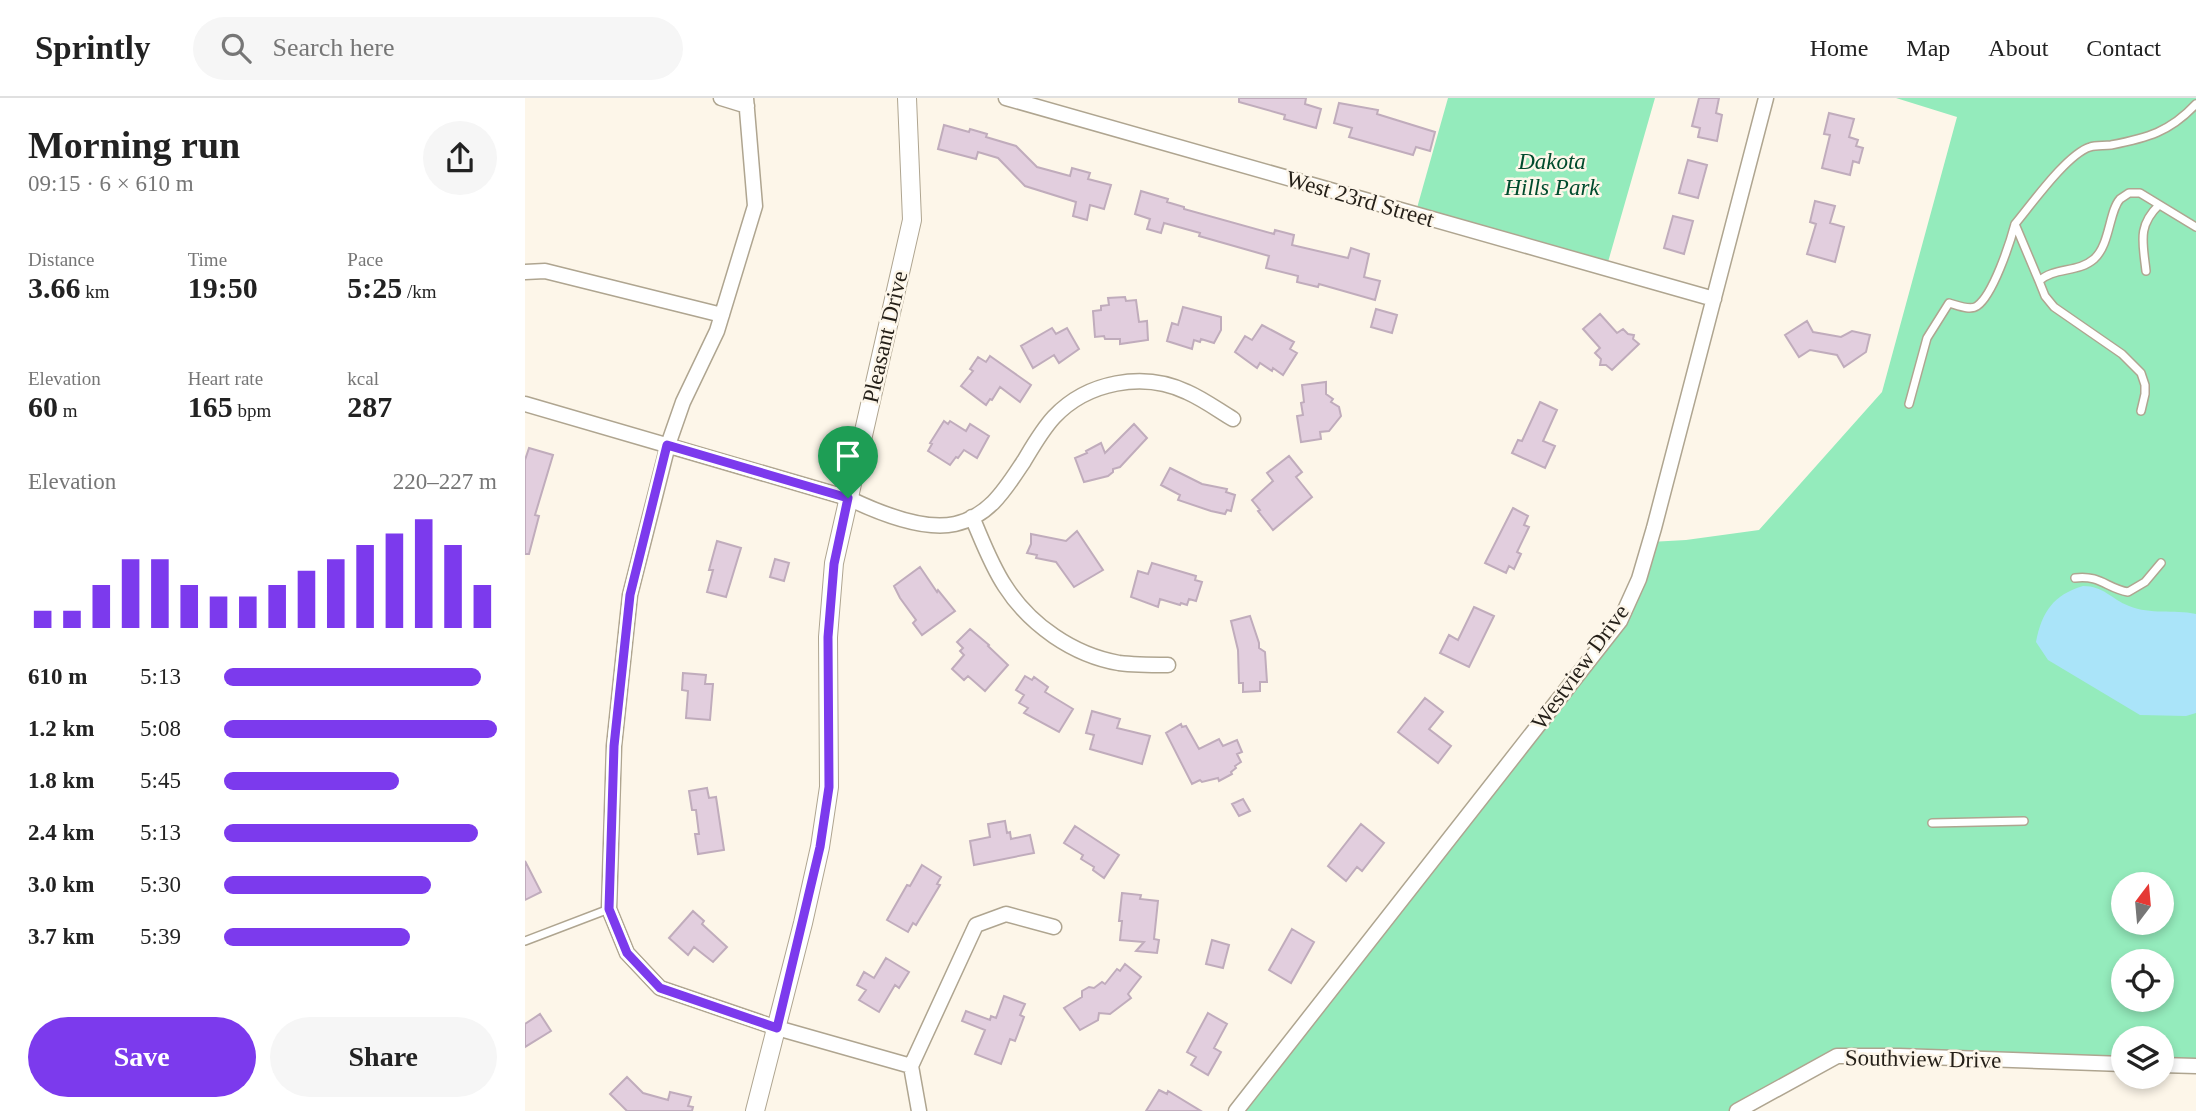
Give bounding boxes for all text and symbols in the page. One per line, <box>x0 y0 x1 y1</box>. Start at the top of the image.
search box <box>193 17 683 80</box>
icon: search <box>217 29 255 67</box>
text: Sprintly <box>35 30 151 66</box>
text: Search here <box>273 33 395 62</box>
text: Home <box>1810 35 1868 61</box>
text: Map <box>1906 35 1950 61</box>
text: About <box>1988 35 2048 61</box>
text: Contact <box>2086 35 2161 61</box>
button: share <box>423 121 497 195</box>
text: Morning run <box>28 124 240 166</box>
park label: Dakota Hills Park <box>1503 149 1600 200</box>
street label: West 23rd Street <box>1283 166 1437 232</box>
text: 09:15 · 6 × 610 m <box>28 171 194 196</box>
text: Distance <box>28 249 94 270</box>
text: Time <box>188 249 227 270</box>
text: Pace <box>347 249 383 270</box>
street label: Pleasant Drive <box>858 269 912 405</box>
text: 3.66 <box>28 271 81 304</box>
text: 19:50 <box>188 271 258 304</box>
text: 5:25 <box>347 271 402 304</box>
text: km <box>81 281 110 302</box>
text: /km <box>402 281 437 302</box>
text: Elevation <box>28 368 101 389</box>
text: Heart rate <box>188 368 263 389</box>
text: kcal <box>347 368 379 389</box>
text: 60 <box>28 390 58 423</box>
text: 165 <box>188 390 233 423</box>
text: 287 <box>347 390 392 423</box>
text: m <box>58 400 78 421</box>
text: bpm <box>233 400 271 421</box>
pin <box>818 426 878 498</box>
icon: arrive <box>829 437 867 475</box>
text: Elevation <box>28 469 116 494</box>
text: 220–227 m <box>393 469 497 494</box>
street label: Westview Drive <box>1526 600 1634 734</box>
text: 610 m <box>28 664 87 689</box>
text: 5:13 <box>140 664 181 689</box>
text: 1.2 km <box>28 716 94 741</box>
text: 5:08 <box>140 716 181 741</box>
text: 1.8 km <box>28 768 94 793</box>
text: 5:45 <box>140 768 181 793</box>
text: 2.4 km <box>28 820 94 845</box>
text: 5:13 <box>140 820 181 845</box>
text: 3.0 km <box>28 872 94 897</box>
text: 5:30 <box>140 872 181 897</box>
north arrow <box>2111 872 2173 934</box>
map controls <box>2111 872 2174 1089</box>
text: 3.7 km <box>28 924 94 949</box>
text: 5:39 <box>140 924 181 949</box>
button: locate <box>2111 949 2174 1012</box>
button: Save <box>28 1017 256 1097</box>
button: Share <box>270 1017 497 1097</box>
button: layers <box>2111 1026 2174 1089</box>
street label: Southview Drive <box>1845 1045 2001 1073</box>

